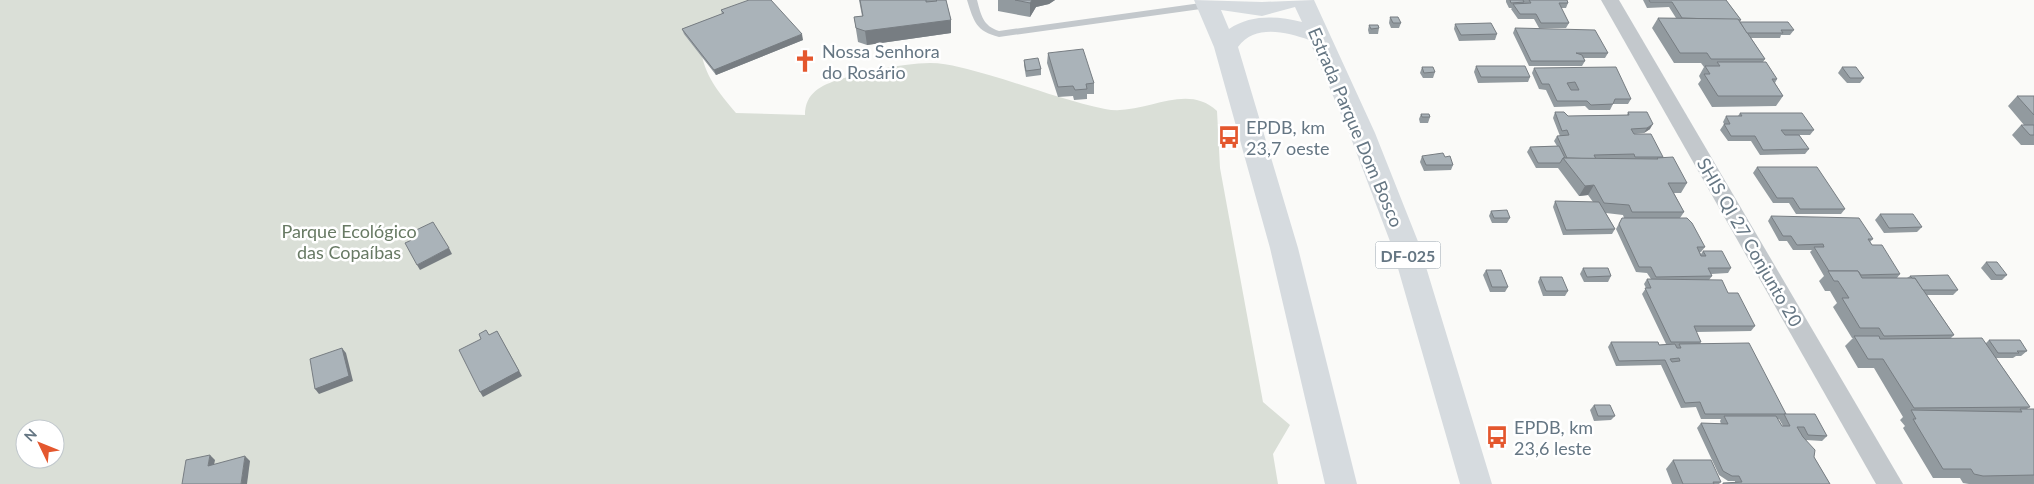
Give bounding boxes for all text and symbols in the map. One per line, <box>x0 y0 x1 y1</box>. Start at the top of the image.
street label: Estrada Parque Dom Bosco <box>1304 24 1408 230</box>
place label: Nossa Senhora do Rosário <box>822 40 940 83</box>
church icon: Nossa Senhora do Rosário <box>792 48 818 74</box>
place label: EPDB, km 23,7 oeste <box>1246 116 1329 159</box>
bus stop icon: EPDB, km 23,7 oeste <box>1216 124 1242 150</box>
street label: SHIS QI 27 Conjunto 20 <box>1693 154 1807 330</box>
park label: Parque Ecológico das Copaíbas <box>281 220 417 263</box>
road number: DF-025 <box>1376 242 1440 268</box>
place label: EPDB, km 23,6 leste <box>1514 416 1593 459</box>
north arrow <box>15 419 65 469</box>
bus stop icon: EPDB, km 23,6 leste <box>1484 424 1510 450</box>
text: N <box>20 425 40 445</box>

